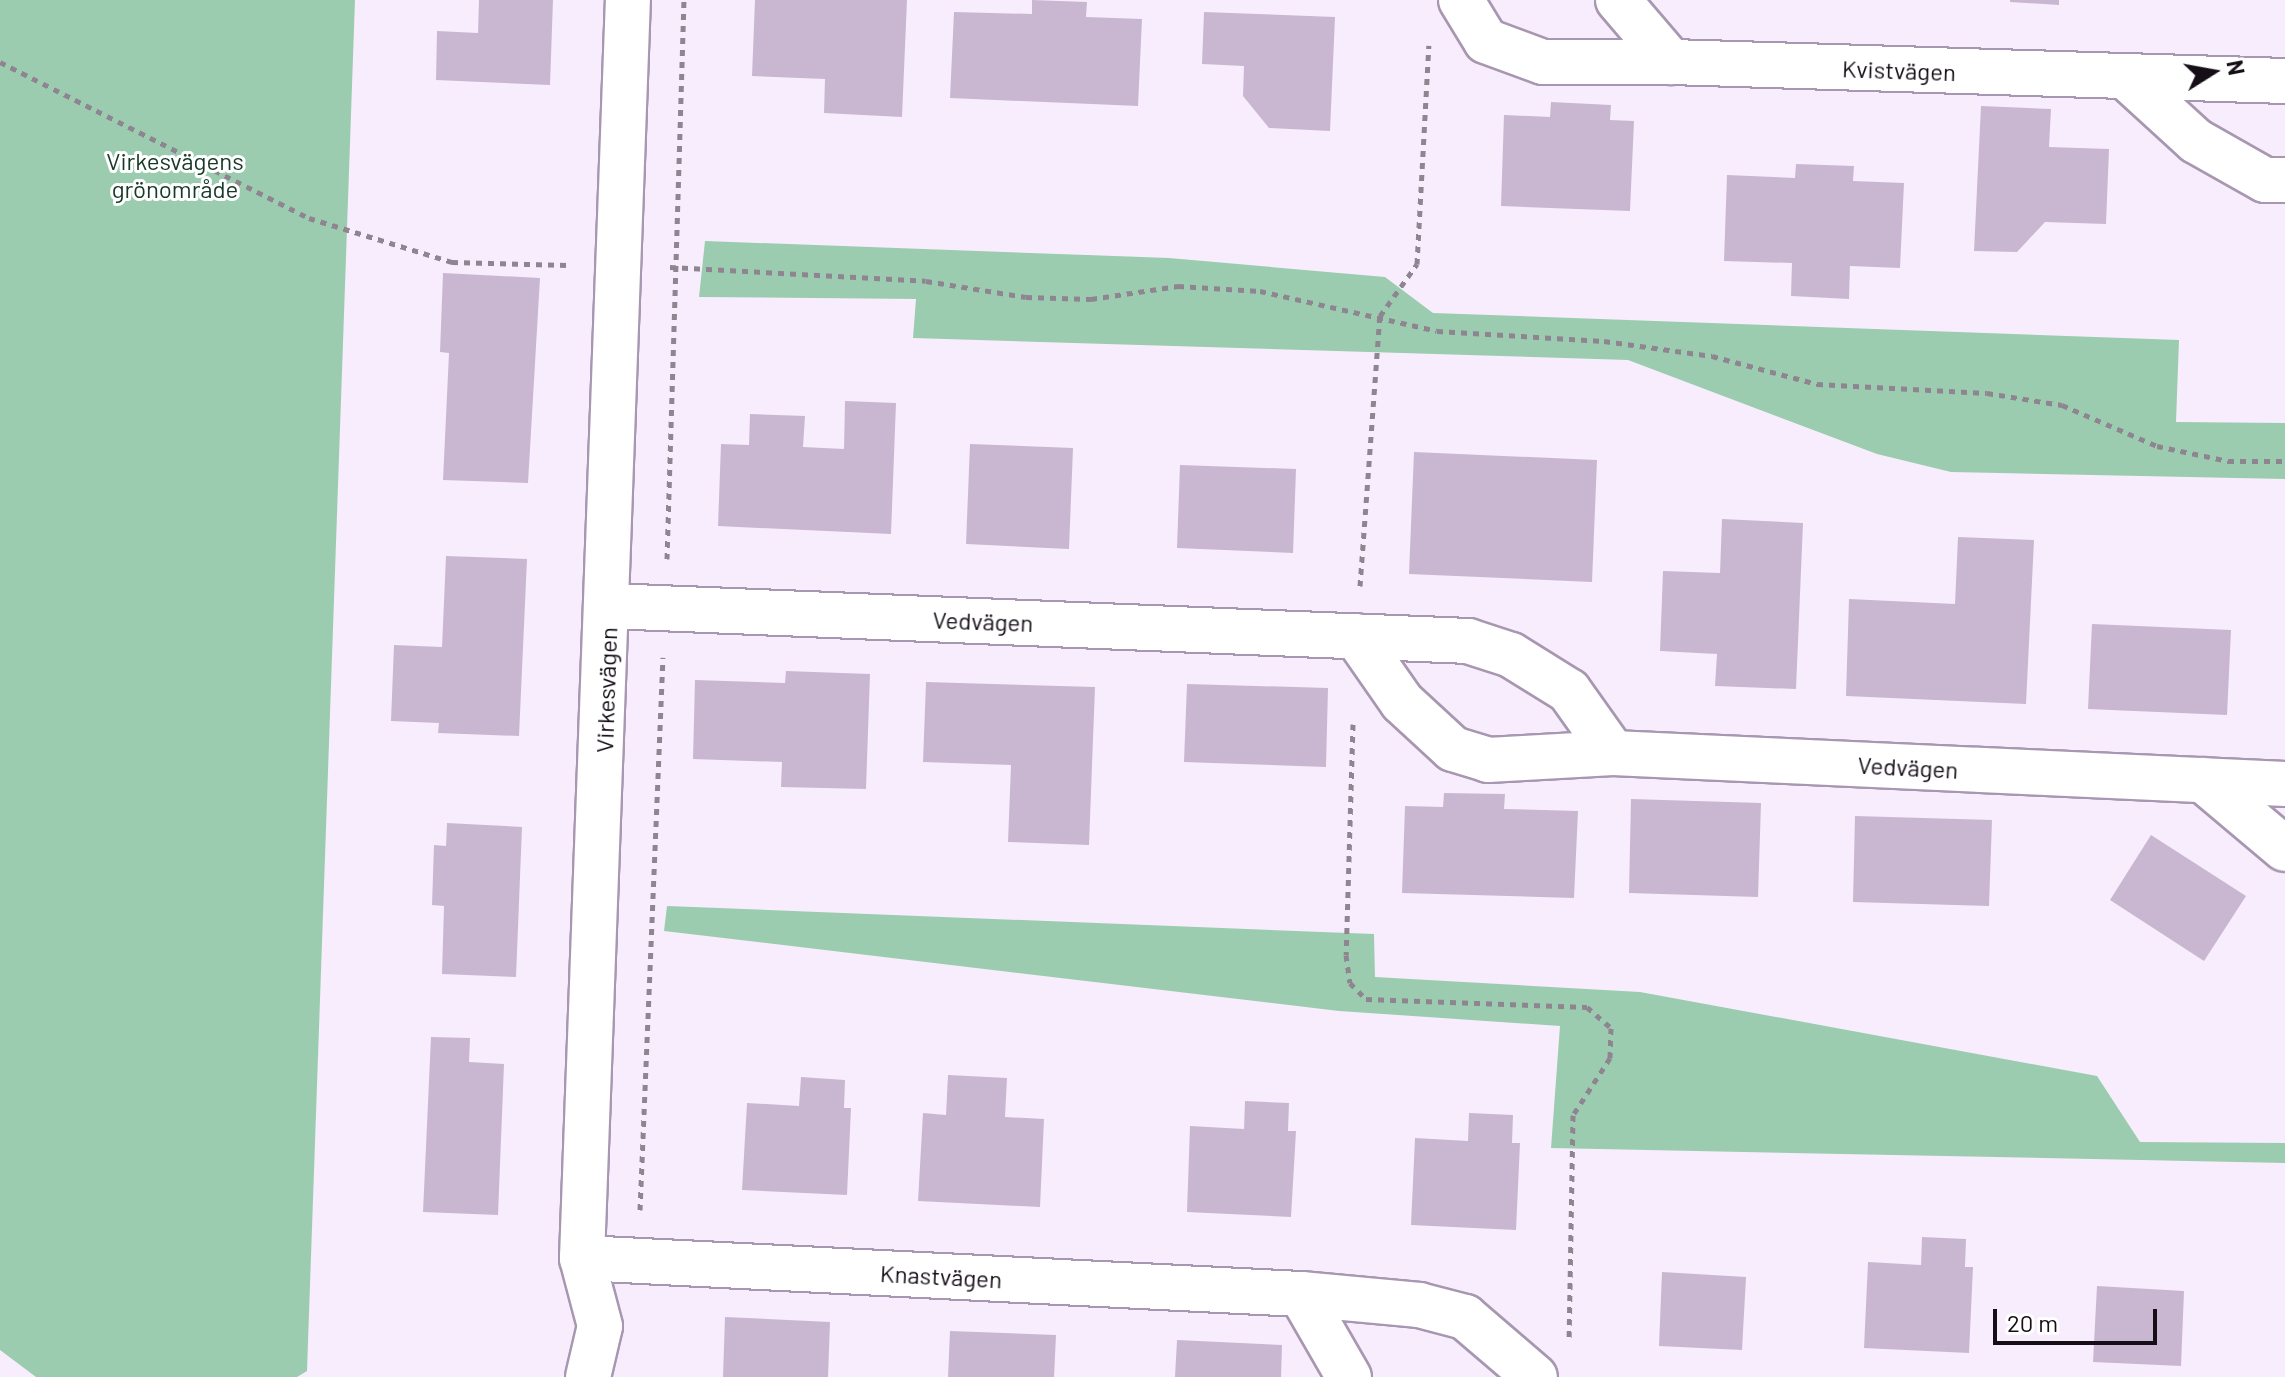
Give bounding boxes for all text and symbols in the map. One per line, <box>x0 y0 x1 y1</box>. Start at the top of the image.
north arrow <box>2173 32 2253 112</box>
street label: Kvistvägen <box>1842 54 1956 86</box>
text: N <box>2222 58 2251 77</box>
park label: Virkesvägens grönområde <box>106 147 244 203</box>
street label: Vedvägen <box>932 605 1034 637</box>
street label: Virkesvägen <box>589 627 623 753</box>
street label: Vedvägen <box>1857 750 1959 784</box>
street label: Knastvägen <box>879 1258 1003 1294</box>
scale bar <box>1997 1293 2161 1343</box>
text: 20 m <box>2007 1308 2058 1337</box>

